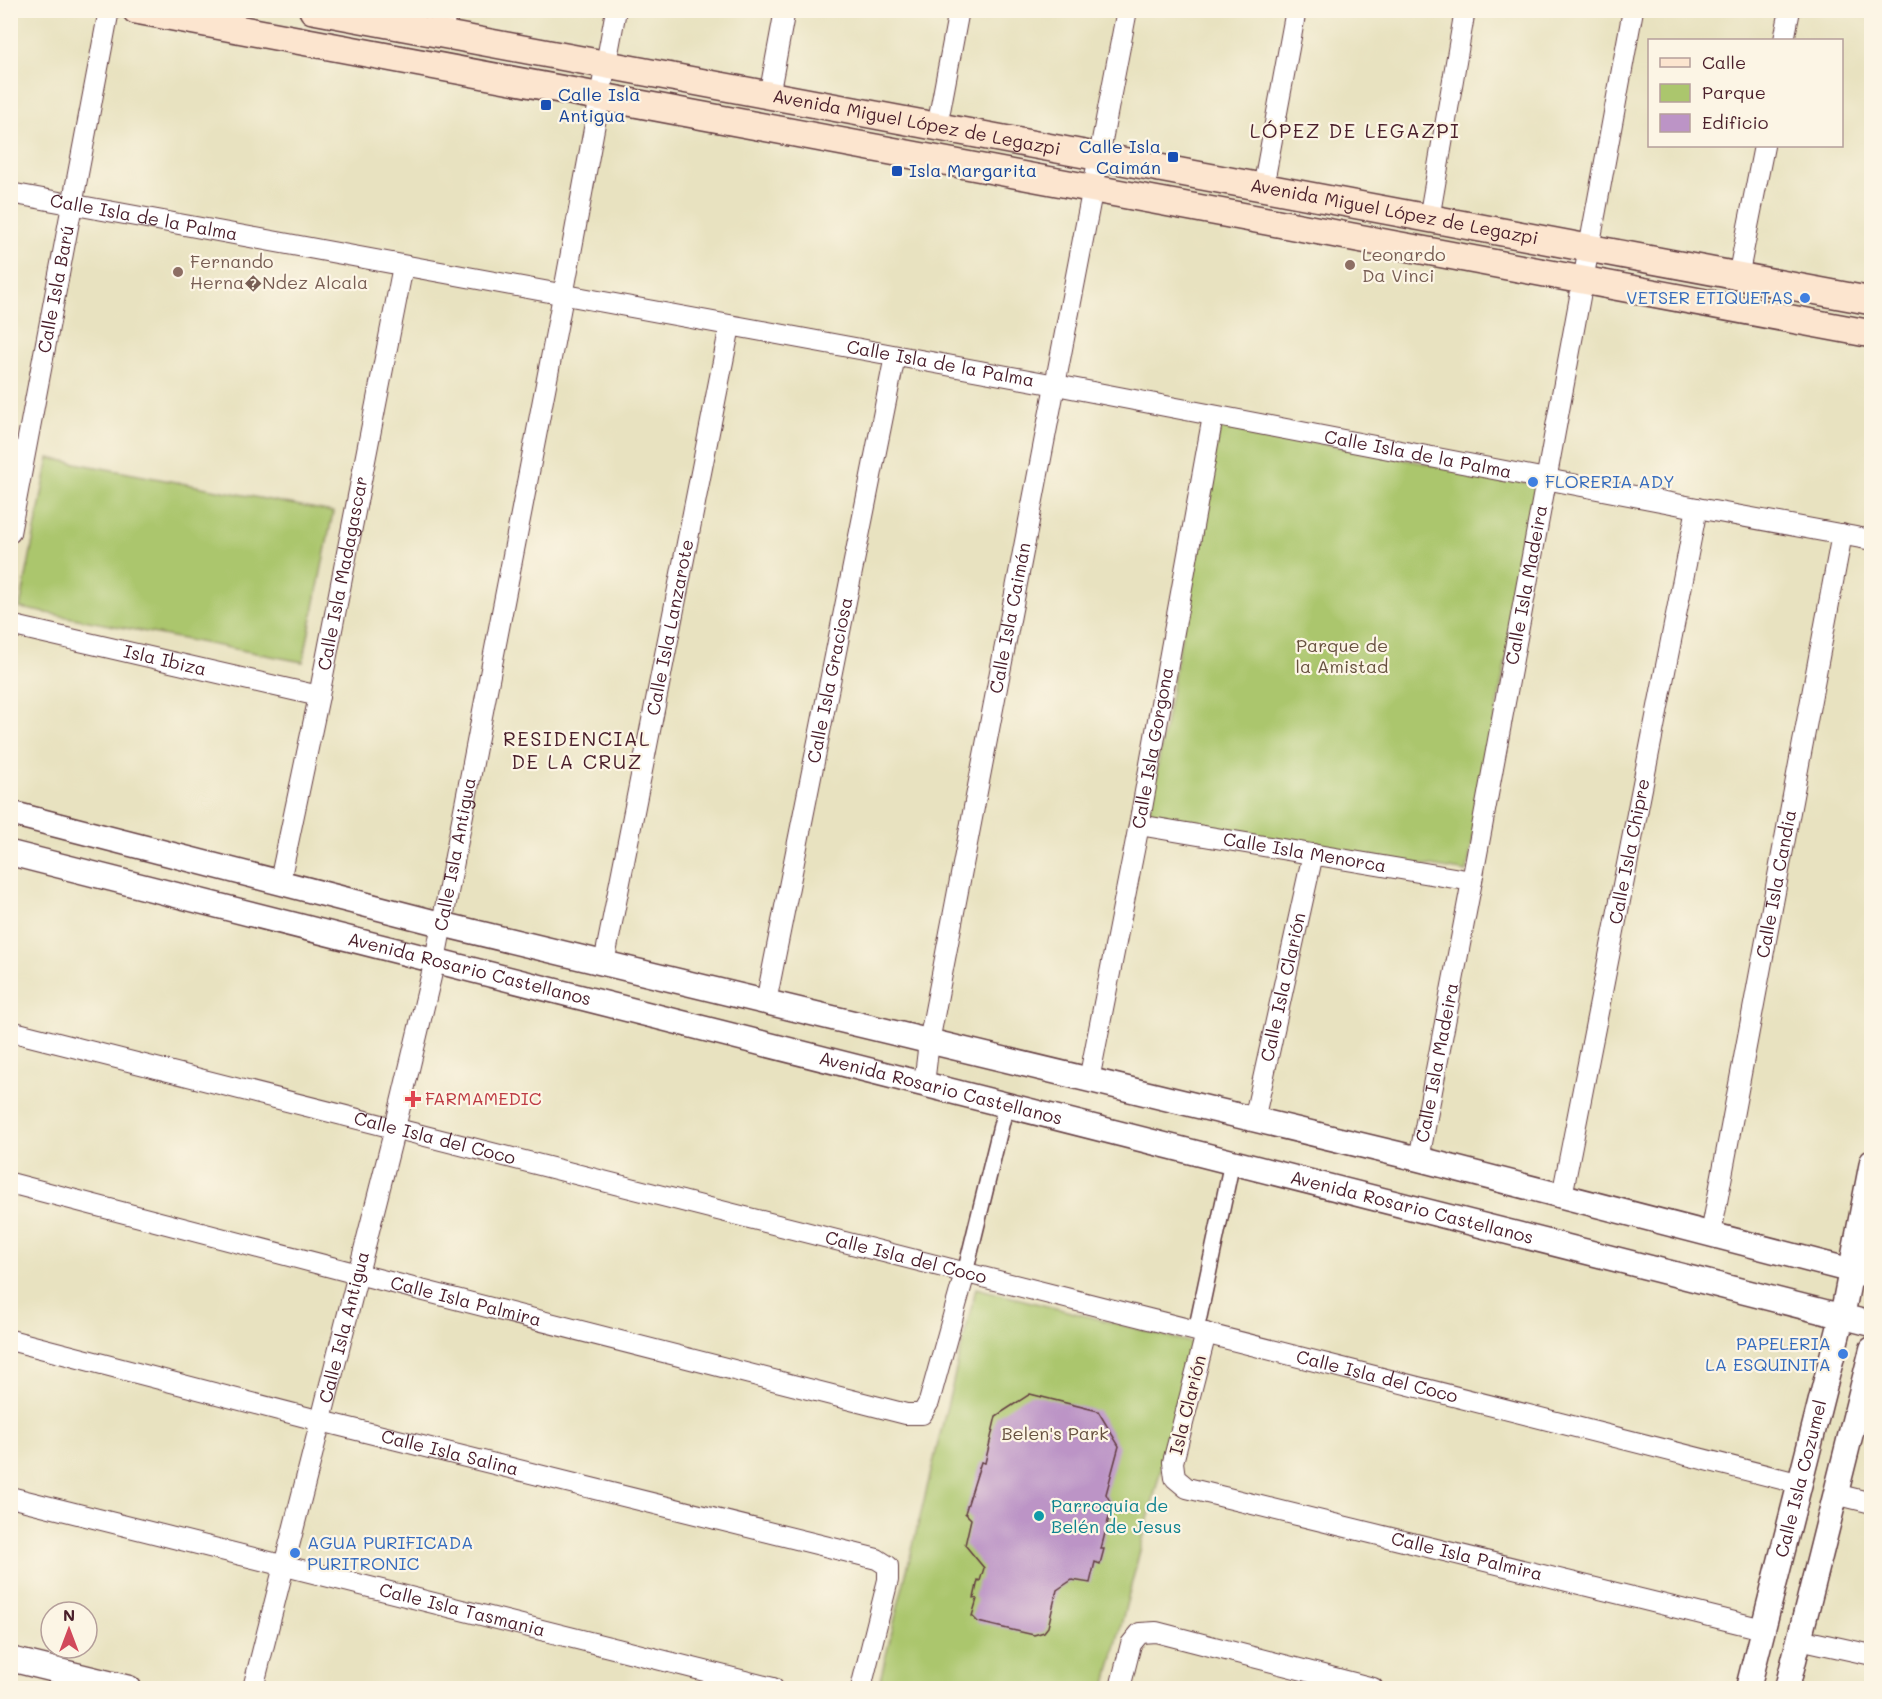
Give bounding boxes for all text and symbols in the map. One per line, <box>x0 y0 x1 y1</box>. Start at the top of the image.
legend <box>1648 39 1843 147</box>
text: Calle <box>1702 50 1746 74</box>
text: Parque <box>1702 80 1766 104</box>
place label: Calle Isla Antigua <box>558 82 640 127</box>
street label: Avenida Miguel López de Legazpi <box>771 83 1063 160</box>
marker: Calle Isla Antigua <box>539 98 553 112</box>
text: Edificio <box>1702 110 1769 134</box>
district label: LÓPEZ DE LEGAZPI <box>1250 117 1460 143</box>
place label: Calle Isla Caimán <box>1079 134 1161 179</box>
marker: Calle Isla Caimán <box>1166 150 1180 164</box>
place label: Isla Margarita <box>909 158 1037 182</box>
marker: Isla Margarita <box>890 164 904 178</box>
street label: Avenida Miguel López de Legazpi <box>1249 172 1540 249</box>
street label: Calle Isla de la Palma <box>48 188 240 246</box>
street label: Calle Isla Barú <box>31 223 79 355</box>
place label: Leonardo Da Vinci <box>1362 242 1446 287</box>
place label: Fernando Herna�Ndez Alcala <box>190 249 368 294</box>
marker: Leonardo Da Vinci <box>1343 258 1357 272</box>
marker: Fernando Herna�Ndez Alcala <box>171 265 185 279</box>
place label: VETSER ETIQUETAS <box>1626 285 1793 309</box>
marker: VETSER ETIQUETAS <box>1798 291 1812 305</box>
street label: Calle Isla de la Palma <box>845 334 1036 392</box>
street label: Calle Isla de la Palma <box>1322 424 1514 483</box>
place label: FLORERIA ADY <box>1545 469 1675 493</box>
street label: Calle Isla Madagascar <box>311 474 373 673</box>
marker: FLORERIA ADY <box>1526 475 1540 489</box>
street label: Calle Isla Madeira <box>1499 503 1552 667</box>
street label: Calle Isla Lanzarote <box>640 537 699 717</box>
street label: Calle Isla Caimán <box>983 540 1036 695</box>
street label: Calle Isla Graciosa <box>801 595 858 765</box>
park label: Parque de la Amistad <box>1295 633 1389 678</box>
street label: Isla Ibiza <box>121 639 209 681</box>
street label: Calle Isla Gorgona <box>1126 665 1178 831</box>
district label: RESIDENCIAL DE LA CRUZ <box>503 725 651 774</box>
street label: Calle Isla Antigua <box>428 775 481 933</box>
street label: Calle Isla Chipre <box>1603 776 1655 926</box>
street label: Calle Isla Candia <box>1750 808 1801 960</box>
street label: Calle Isla Menorca <box>1221 826 1388 877</box>
street label: Calle Isla Clarión <box>1254 910 1311 1064</box>
street label: Avenida Rosario Castellanos <box>346 926 594 1011</box>
street label: Calle Isla Madeira <box>1409 981 1463 1144</box>
street label: Avenida Rosario Castellanos <box>817 1045 1065 1130</box>
place label: FARMAMEDIC <box>425 1086 542 1110</box>
marker: FARMAMEDIC <box>406 1092 420 1106</box>
street label: Calle Isla del Coco <box>352 1105 519 1169</box>
street label: Avenida Rosario Castellanos <box>1288 1164 1536 1249</box>
street label: Calle Isla del Coco <box>823 1225 990 1289</box>
street label: Calle Isla Antigua <box>313 1249 374 1406</box>
street label: Calle Isla Palmira <box>388 1270 544 1331</box>
place label: PAPELERIA LA ESQUINITA <box>1705 1331 1831 1376</box>
street label: Calle Isla del Coco <box>1294 1344 1461 1408</box>
marker: PAPELERIA LA ESQUINITA <box>1836 1347 1850 1361</box>
street label: Isla Clarión <box>1163 1352 1211 1457</box>
street label: Calle Isla Cozumel <box>1769 1397 1832 1560</box>
park label: Belen's Park <box>1001 1421 1109 1445</box>
street label: Calle Isla Salina <box>379 1423 521 1481</box>
place label: Parroquia de Belén de Jesus <box>1051 1493 1181 1538</box>
marker: Parroquia de Belén de Jesus <box>1032 1509 1046 1523</box>
street label: Calle Isla Palmira <box>1389 1525 1545 1586</box>
place label: AGUA PURIFICADA PURITRONIC <box>307 1530 474 1575</box>
marker: AGUA PURIFICADA PURITRONIC <box>288 1546 302 1560</box>
street label: Calle Isla Tasmania <box>377 1577 548 1642</box>
north arrow <box>39 1600 99 1660</box>
text: N <box>63 1604 75 1625</box>

